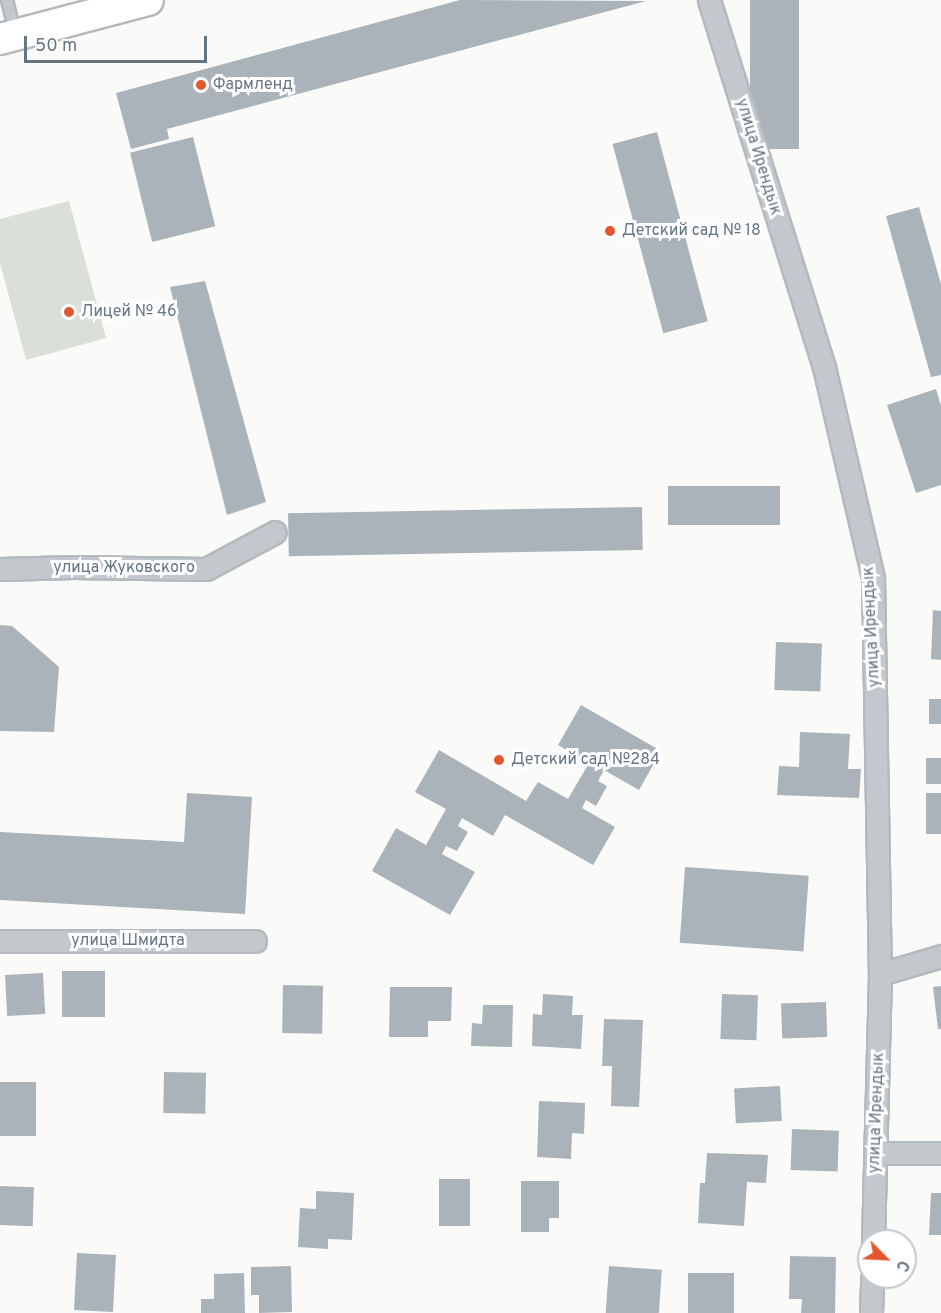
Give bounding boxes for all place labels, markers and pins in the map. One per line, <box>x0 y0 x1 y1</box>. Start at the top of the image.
place label: Фармленд <box>213 75 293 95</box>
marker: Фармленд <box>194 78 208 92</box>
place label: Детский сад № 18 <box>622 221 761 241</box>
marker: Детский сад № 18 <box>603 224 617 238</box>
place label: Лицей № 46 <box>81 302 177 322</box>
marker: Лицей № 46 <box>62 305 76 319</box>
place label: Детский сад №284 <box>511 750 660 770</box>
marker: Детский сад №284 <box>492 753 506 767</box>

